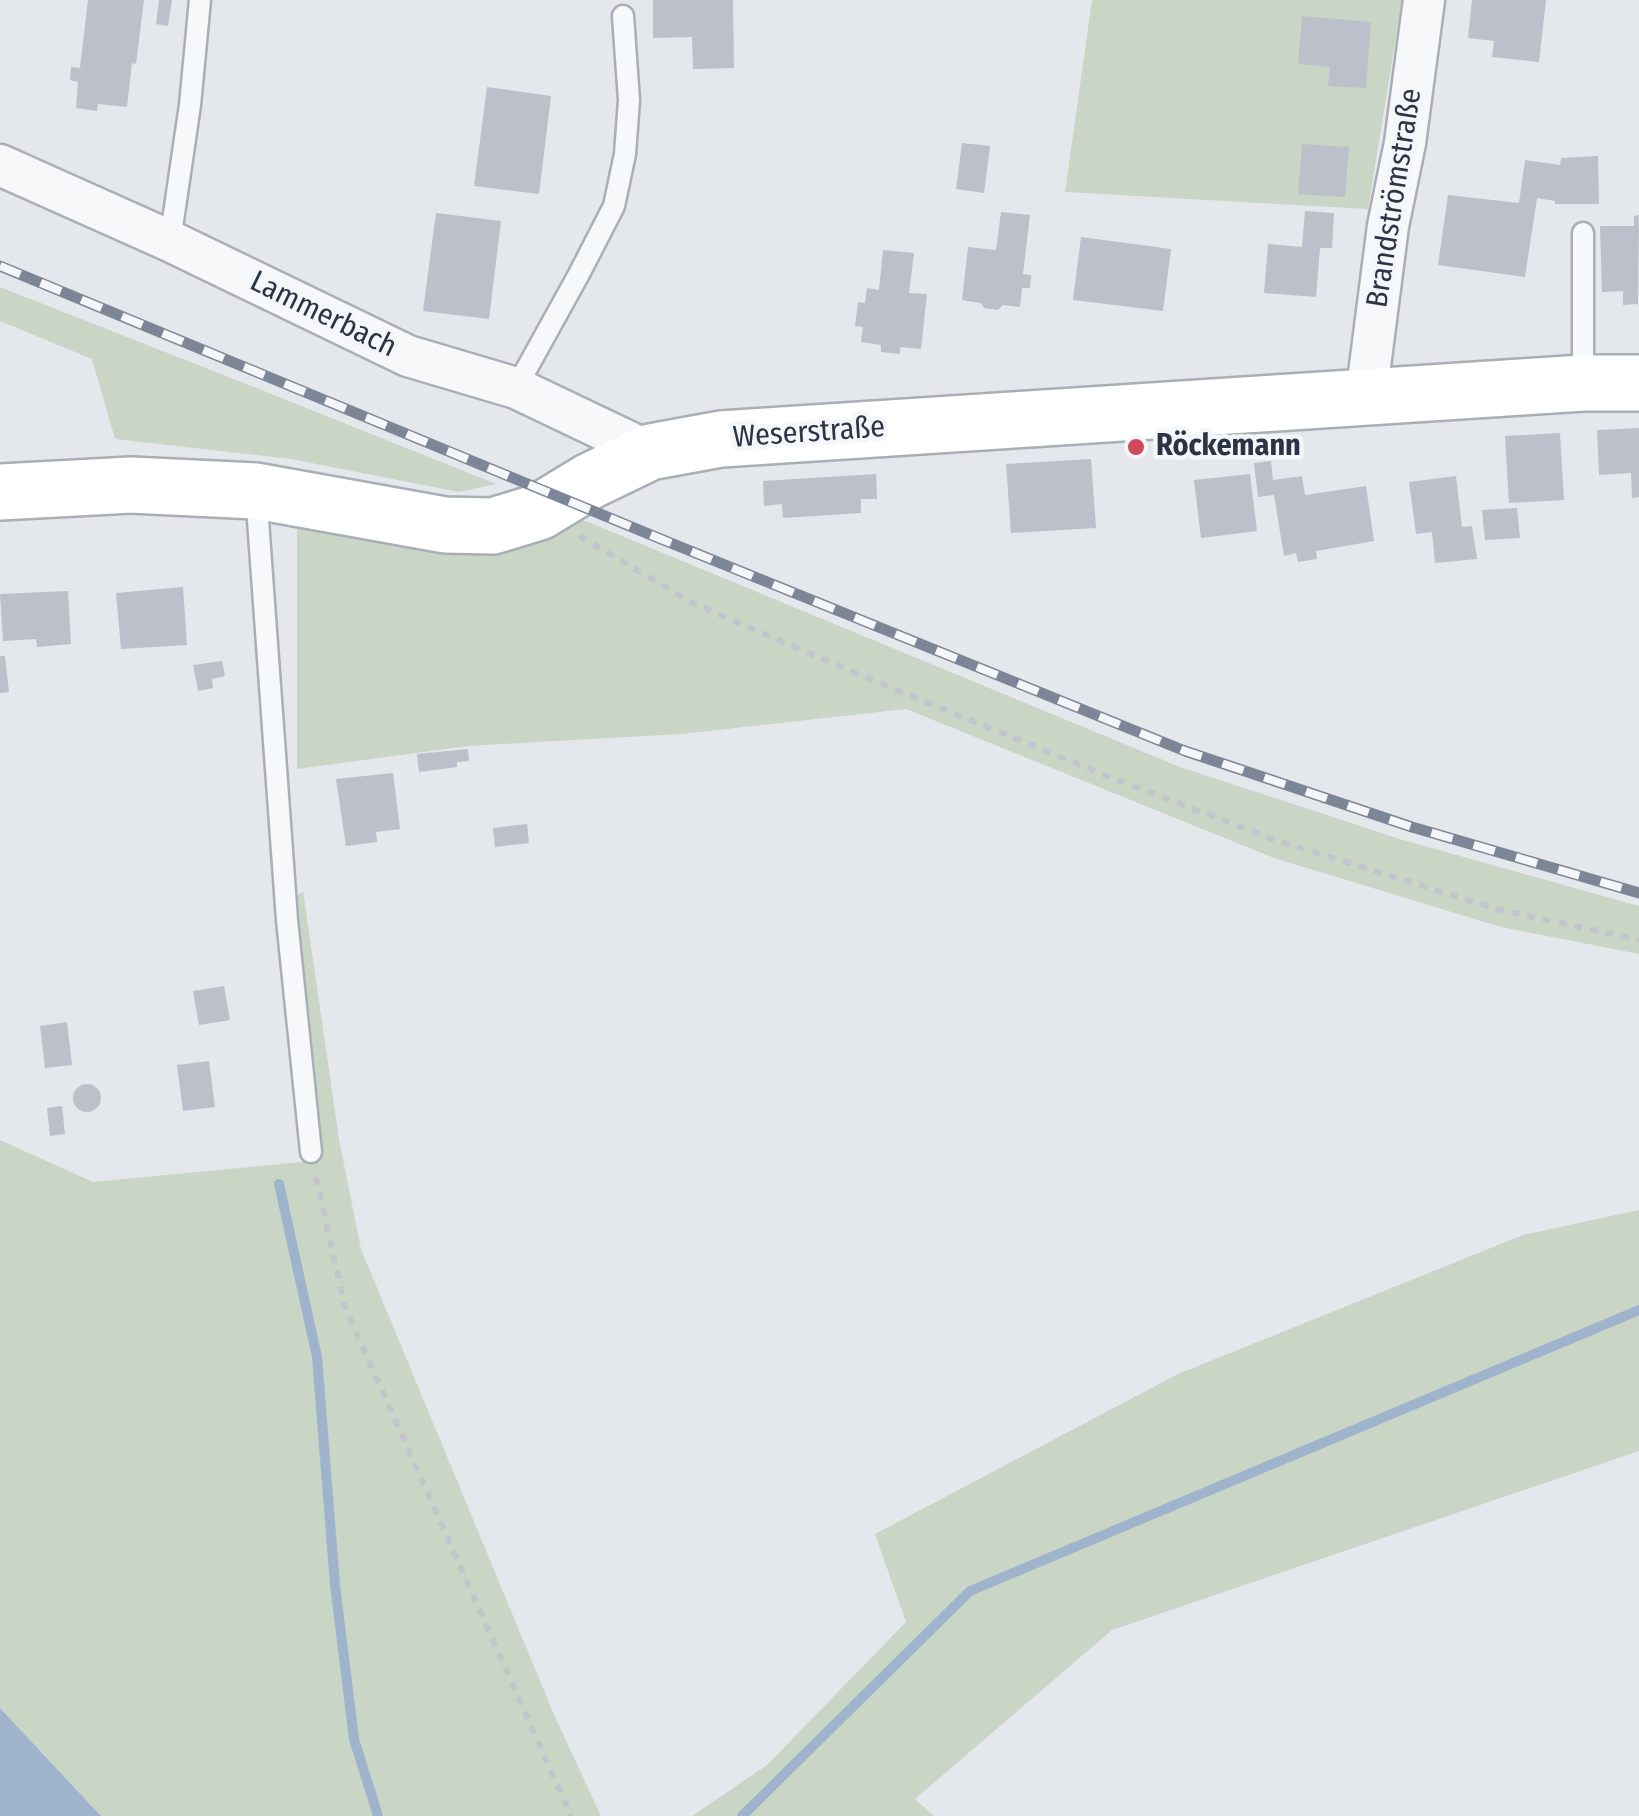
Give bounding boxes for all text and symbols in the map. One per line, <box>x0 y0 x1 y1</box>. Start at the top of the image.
street label: Brandströmstraße <box>1360 86 1430 310</box>
street label: Lammerbach <box>244 264 402 366</box>
street label: Weserstraße <box>732 410 886 456</box>
place label: Röckemann <box>1156 429 1301 465</box>
marker: Röckemann <box>1125 436 1147 458</box>

